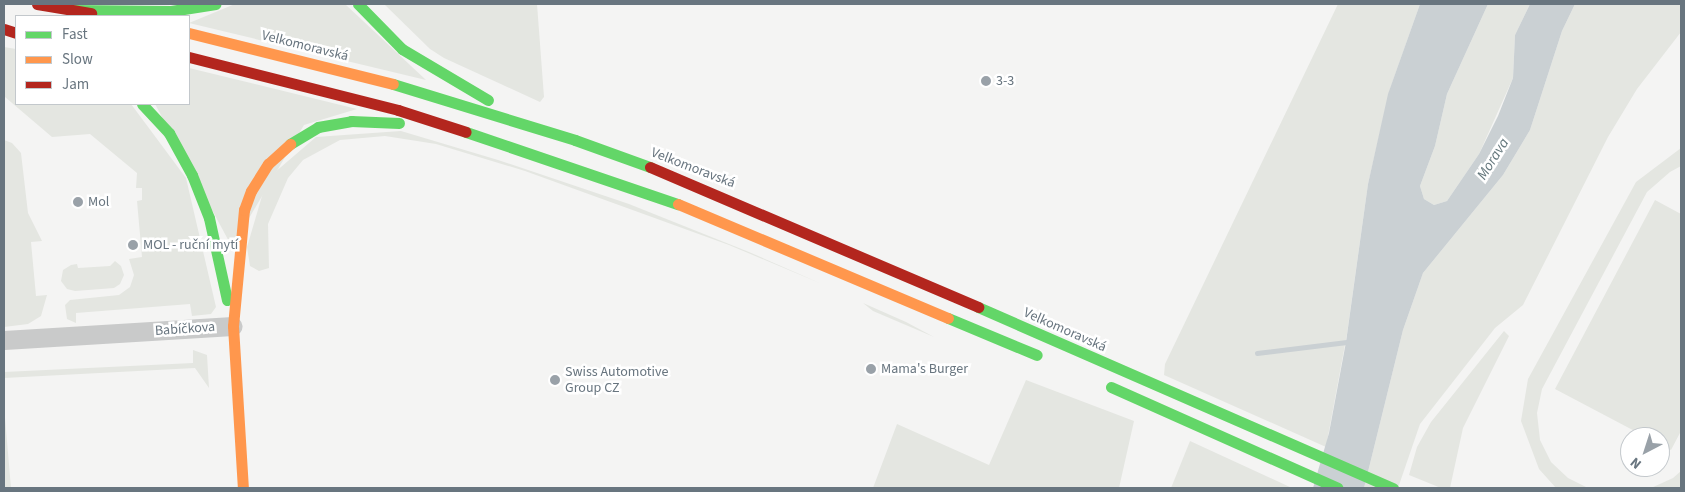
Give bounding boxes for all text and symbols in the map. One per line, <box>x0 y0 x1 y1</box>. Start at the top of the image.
legend <box>15 15 190 105</box>
text: Fast <box>62 24 88 45</box>
street label: Velkomoravská <box>260 27 350 65</box>
text: Slow <box>62 49 93 70</box>
place label: 3-3 <box>996 73 1014 89</box>
text: Jam <box>62 74 89 95</box>
marker: 3-3 <box>980 75 992 87</box>
water label: Morava <box>1473 135 1513 183</box>
street label: Velkomoravská <box>649 144 737 192</box>
place label: Mol <box>88 194 109 210</box>
marker: Mol <box>72 196 84 208</box>
place label: MOL - ruční mytí <box>143 237 238 253</box>
marker: MOL - ruční mytí <box>127 239 139 251</box>
street label: Velkomoravská <box>1021 304 1109 356</box>
street label: Babíčkova <box>154 319 216 339</box>
place label: Mama's Burger <box>881 361 968 377</box>
marker: Mama's Burger <box>865 363 877 375</box>
place label: Swiss Automotive Group CZ <box>565 364 668 397</box>
marker: Swiss Automotive Group CZ <box>549 374 561 386</box>
north arrow <box>1620 427 1670 477</box>
text: N <box>1626 452 1646 473</box>

